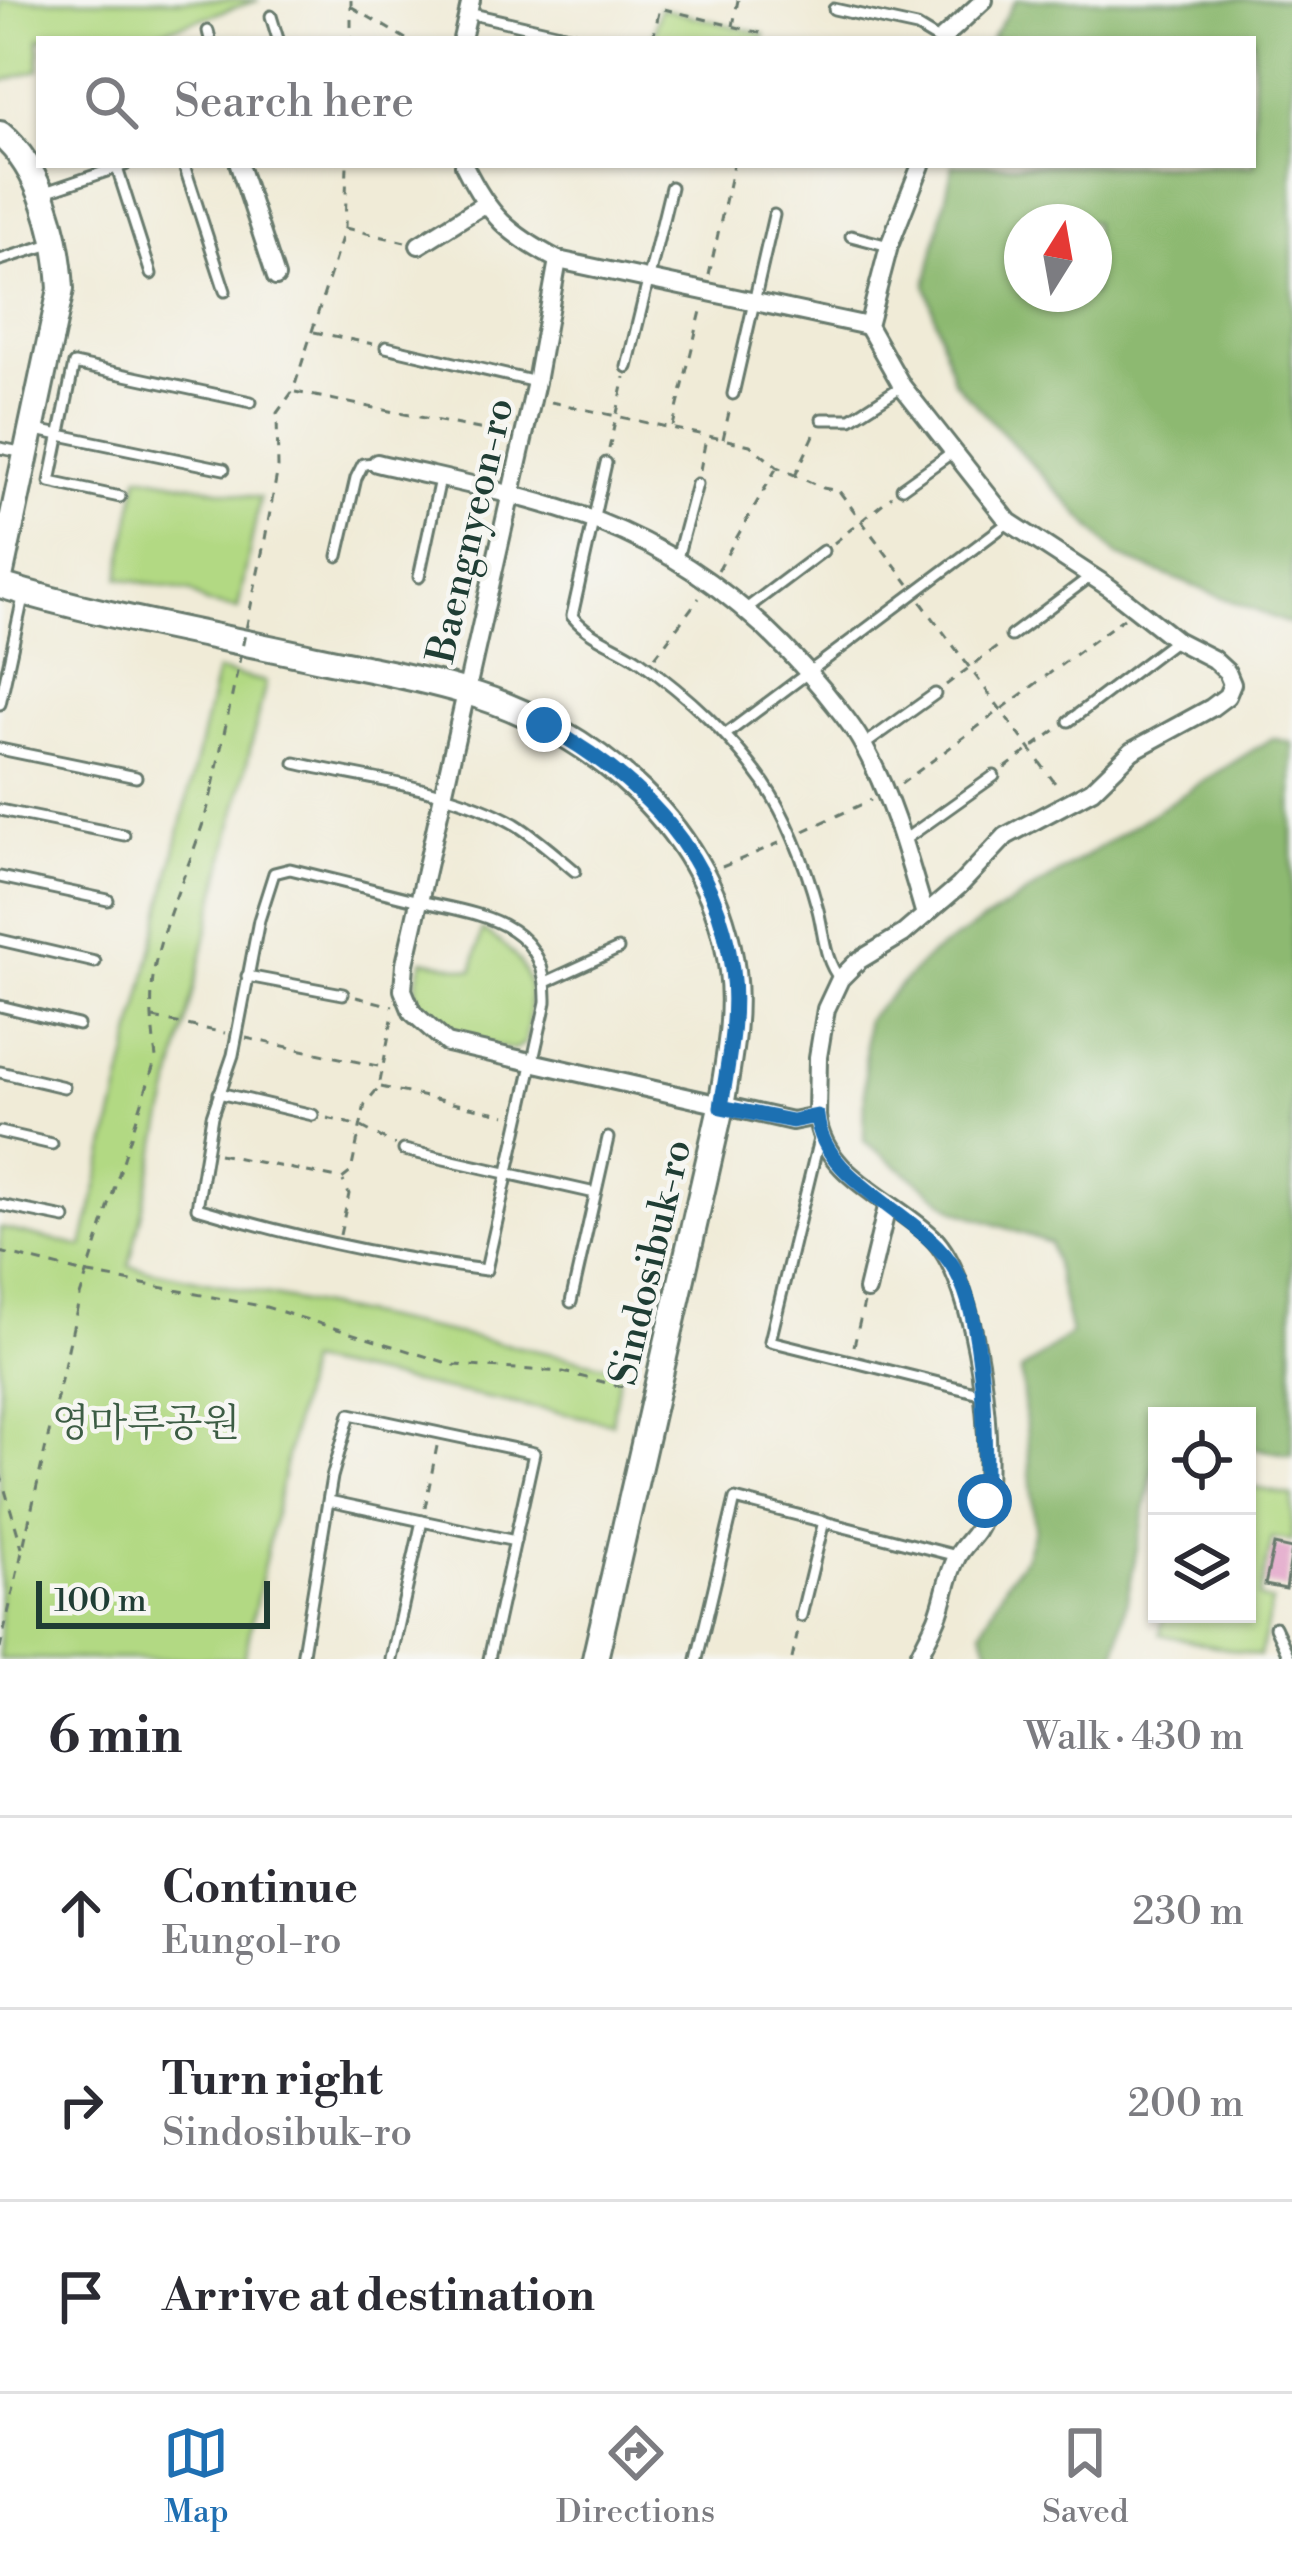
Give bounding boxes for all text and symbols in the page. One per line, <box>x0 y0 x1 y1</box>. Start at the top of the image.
search box <box>36 36 1256 168</box>
icon: search <box>78 69 144 135</box>
text: Search here <box>174 74 414 131</box>
north arrow <box>1004 204 1112 312</box>
street label: Baengnyeon-ro <box>417 393 526 669</box>
route end <box>517 698 571 752</box>
street label: Sindosibuk-ro <box>599 1135 703 1390</box>
park label: 영마루공원 <box>52 1400 240 1449</box>
map controls <box>1148 1407 1256 1623</box>
button: locate <box>1148 1407 1256 1515</box>
route start <box>958 1474 1012 1528</box>
button: layers <box>1148 1515 1256 1623</box>
scale bar <box>36 1575 270 1628</box>
text: 100 m <box>54 1581 147 1622</box>
text: 6 min <box>48 1705 182 1769</box>
text: Walk · 430 m <box>1024 1713 1244 1762</box>
text: Continue <box>162 1860 358 1917</box>
icon: ahead <box>48 1880 114 1946</box>
text: 230 m <box>1132 1888 1244 1937</box>
text: Eungol-ro <box>162 1917 342 1966</box>
text: Turn right <box>162 2052 383 2109</box>
icon: right <box>48 2072 114 2138</box>
text: 200 m <box>1128 2080 1244 2129</box>
text: Sindosibuk-ro <box>162 2109 412 2158</box>
icon: arrive <box>48 2264 114 2330</box>
text: Arrive at destination <box>162 2268 595 2325</box>
tab: Map <box>163 2420 229 2533</box>
tab: Directions <box>556 2420 715 2533</box>
tab: Saved <box>1042 2420 1129 2533</box>

